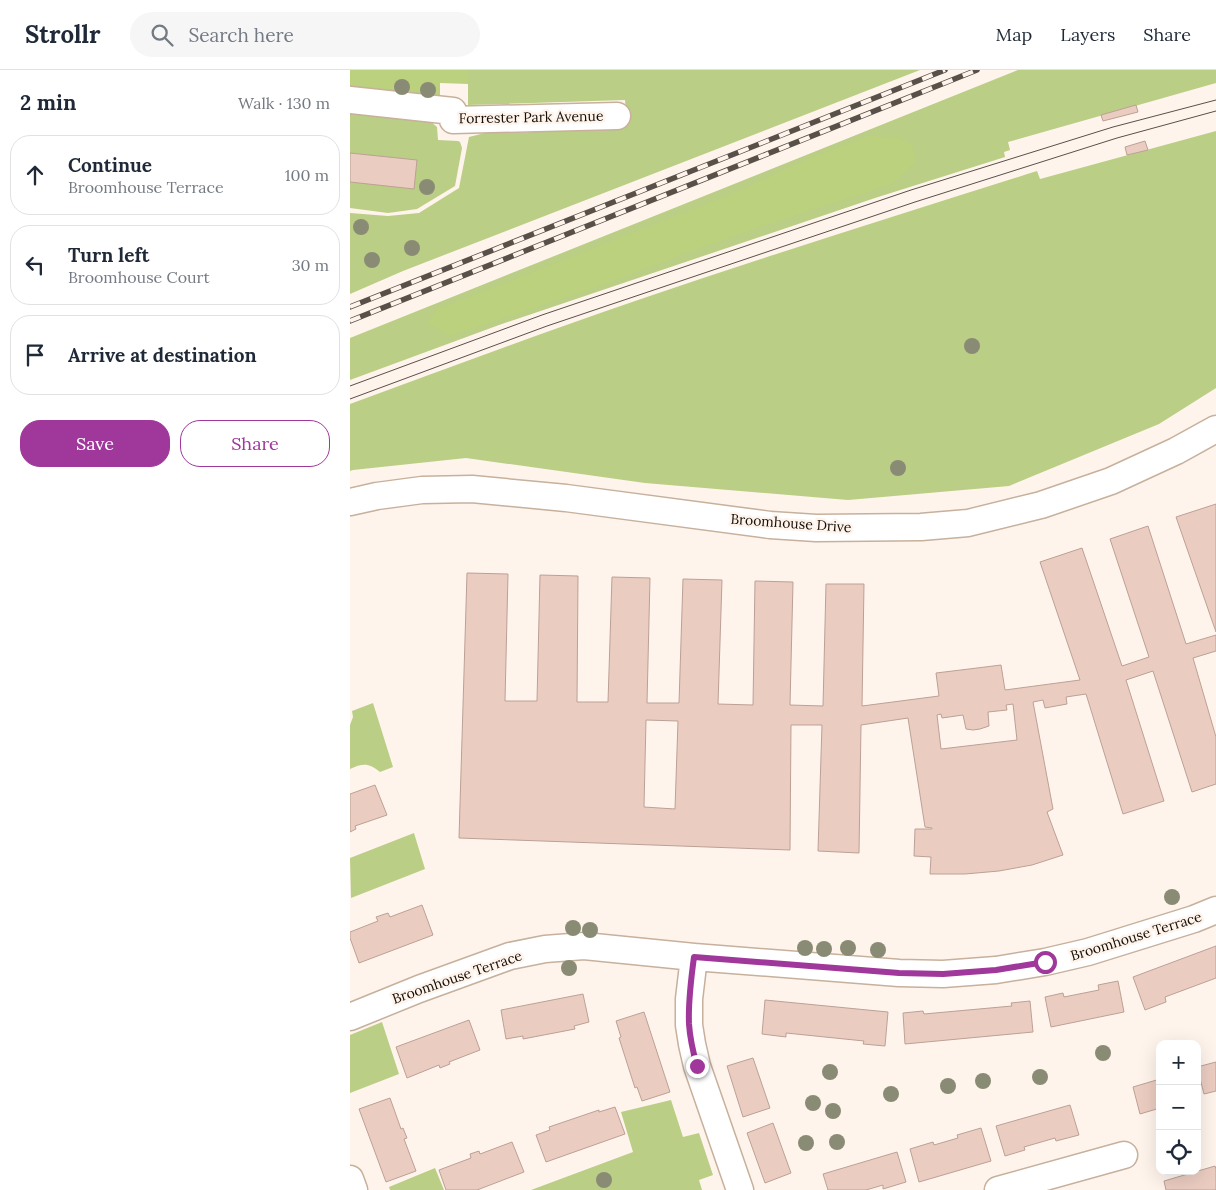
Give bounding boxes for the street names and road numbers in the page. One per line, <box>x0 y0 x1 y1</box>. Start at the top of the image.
street label: Forrester Park Avenue <box>458 107 604 127</box>
street label: Broomhouse Drive <box>730 510 852 536</box>
street label: Broomhouse Terrace <box>1068 907 1204 965</box>
street label: Broomhouse Terrace <box>390 946 525 1008</box>

